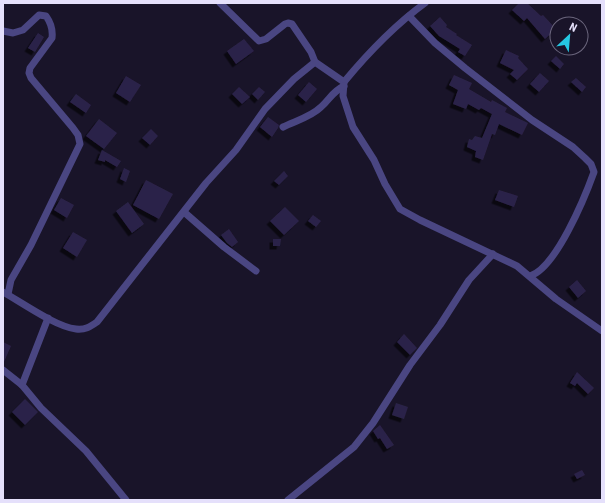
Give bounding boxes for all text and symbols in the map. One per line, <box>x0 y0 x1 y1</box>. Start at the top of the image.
north arrow <box>549 16 589 56</box>
text: N <box>567 20 579 35</box>

